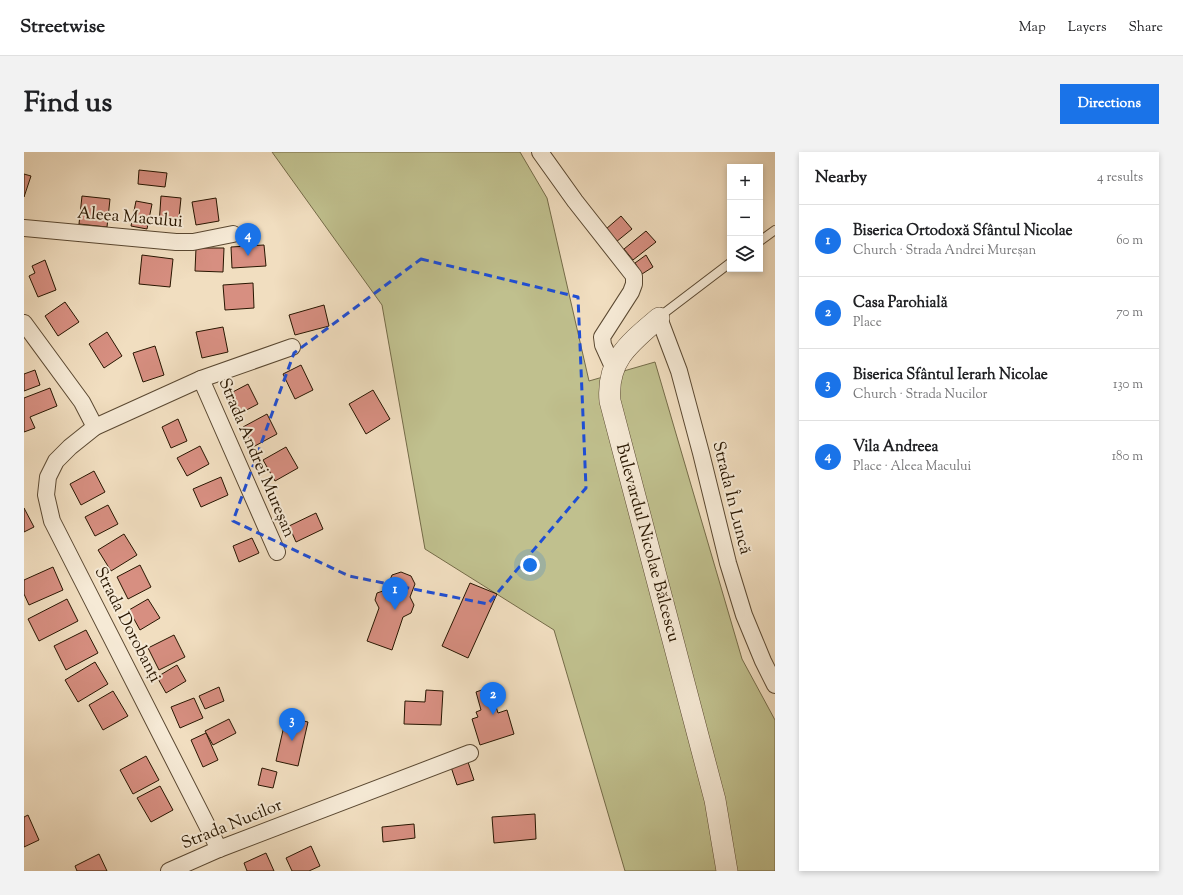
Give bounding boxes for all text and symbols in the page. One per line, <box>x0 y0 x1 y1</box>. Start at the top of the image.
text: Streetwise <box>20 14 105 41</box>
text: Map <box>1019 18 1046 38</box>
text: Layers <box>1068 18 1106 38</box>
text: Share <box>1128 18 1163 38</box>
text: Find us <box>24 84 112 124</box>
button: Directions <box>1060 84 1159 124</box>
map controls <box>727 164 763 272</box>
button: + <box>727 164 763 200</box>
text: Nearby <box>815 166 867 190</box>
text: 4 results <box>1097 169 1143 187</box>
button: − <box>727 200 763 236</box>
street label: Aleea Macului <box>76 201 184 235</box>
text: Biserica Ortodoxă Sfântul Nicolae <box>853 221 1073 242</box>
pin: 4 <box>235 223 261 256</box>
text: 1 <box>826 232 830 250</box>
text: 60 m <box>1116 232 1143 250</box>
button: layers <box>727 236 763 272</box>
text: Church · Strada Andrei Mureșan <box>853 242 1036 260</box>
text: Casa Parohială <box>853 293 948 314</box>
text: 2 <box>825 304 831 322</box>
text: 70 m <box>1116 304 1143 322</box>
text: Place <box>853 314 882 332</box>
text: Biserica Sfântul Ierarh Nicolae <box>853 365 1048 386</box>
street label: Strada Andrei Mureșan <box>212 375 300 541</box>
text: 3 <box>825 376 831 394</box>
text: 130 m <box>1113 376 1143 394</box>
text: Church · Strada Nucilor <box>853 386 987 404</box>
text: Vila Andreea <box>853 437 939 458</box>
street label: Strada În Luncă <box>705 439 757 557</box>
street label: Bulevardul Nicolae Bălcescu <box>609 441 685 645</box>
text: 4 <box>825 448 831 466</box>
text: 180 m <box>1112 448 1143 466</box>
text: Place · Aleea Macului <box>853 458 971 476</box>
your location <box>520 555 540 575</box>
street label: Strada Dorobanți <box>88 563 167 687</box>
pin: 1 <box>382 577 408 610</box>
pin: 2 <box>480 682 506 715</box>
pin: 3 <box>279 708 305 741</box>
street label: Strada Nucilor <box>178 794 287 856</box>

